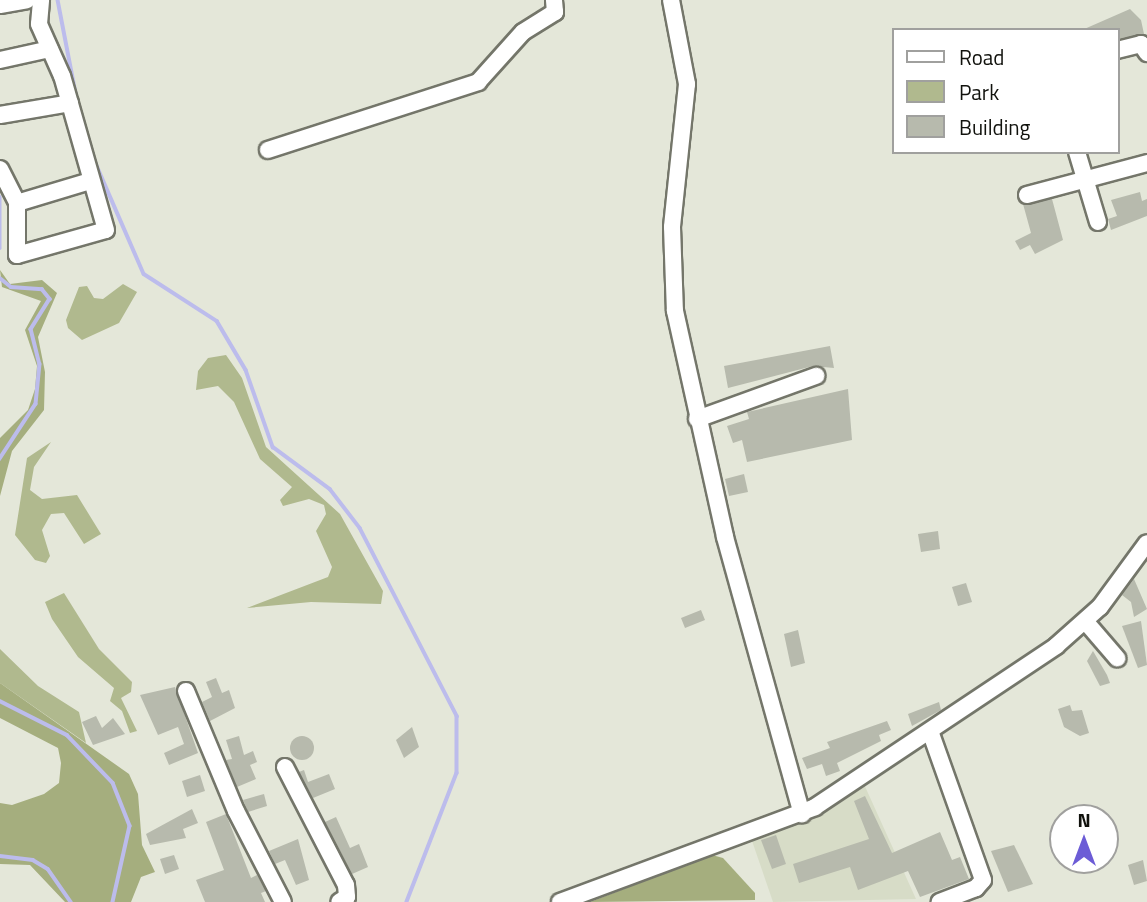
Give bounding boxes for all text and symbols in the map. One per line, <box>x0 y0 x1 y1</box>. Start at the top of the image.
legend <box>892 28 1119 154</box>
text: Road <box>959 41 1004 73</box>
text: Park <box>959 76 999 108</box>
text: Building <box>959 111 1030 143</box>
north arrow <box>1049 804 1119 874</box>
text: N <box>1077 805 1091 834</box>

